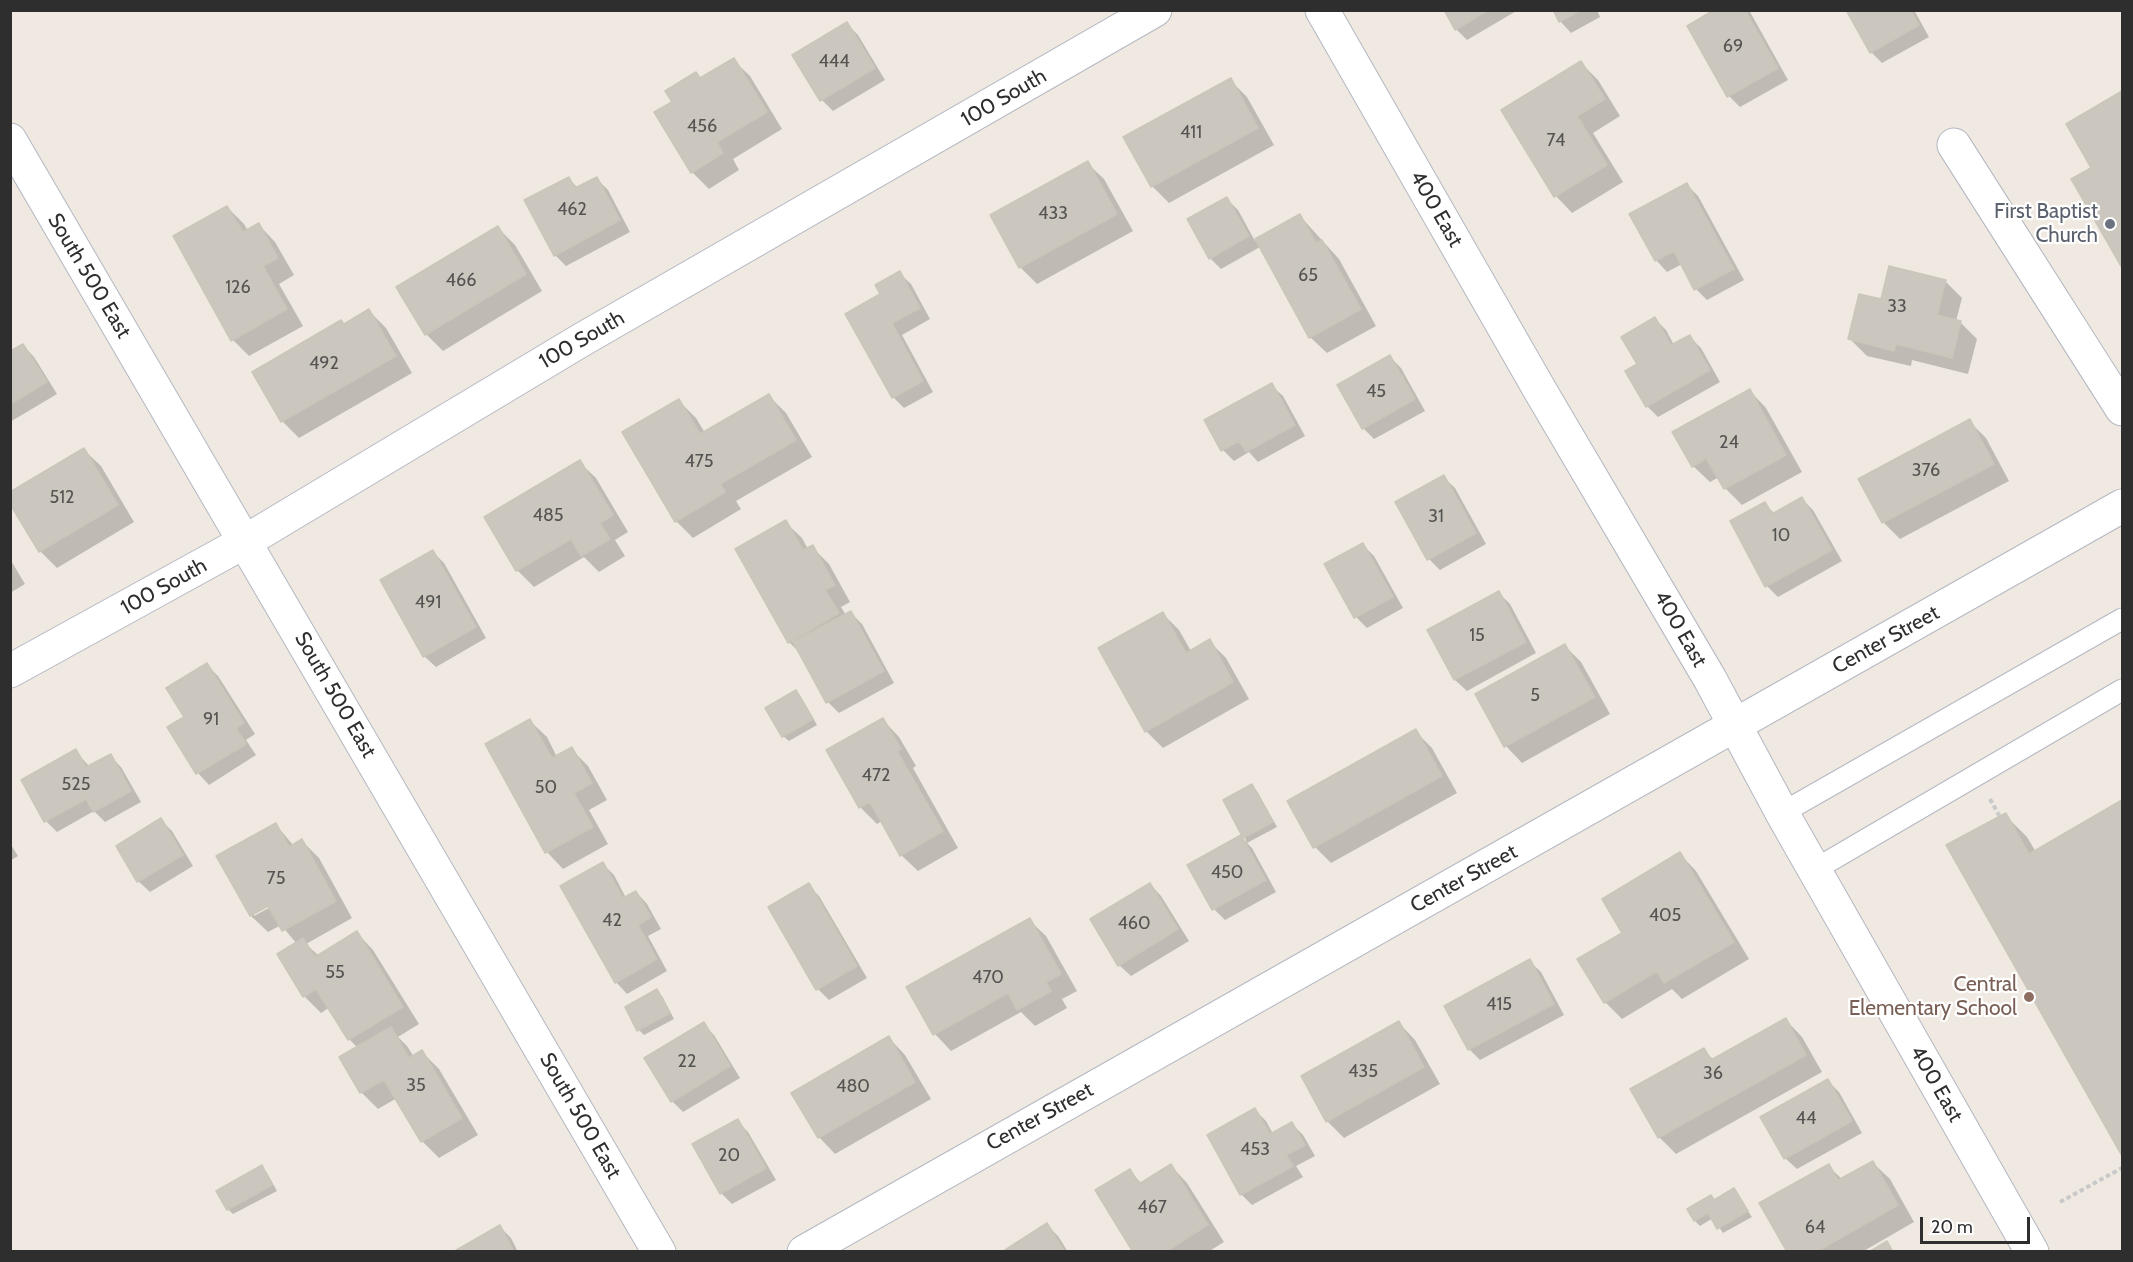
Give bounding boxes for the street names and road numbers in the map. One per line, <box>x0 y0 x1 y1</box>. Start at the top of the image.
street label: 100 South <box>957 64 1051 132</box>
street label: 400 East <box>1404 166 1468 252</box>
street label: South 500 East <box>42 209 136 343</box>
street label: 100 South <box>535 306 629 374</box>
street label: 100 South <box>117 553 211 621</box>
street label: 400 East <box>1648 586 1712 672</box>
street label: Center Street <box>1828 600 1944 680</box>
street label: South 500 East <box>289 628 381 762</box>
street label: Center Street <box>1406 839 1522 919</box>
street label: 400 East <box>1904 1041 1968 1127</box>
street label: South 500 East <box>534 1049 626 1183</box>
street label: Center Street <box>982 1077 1098 1157</box>

